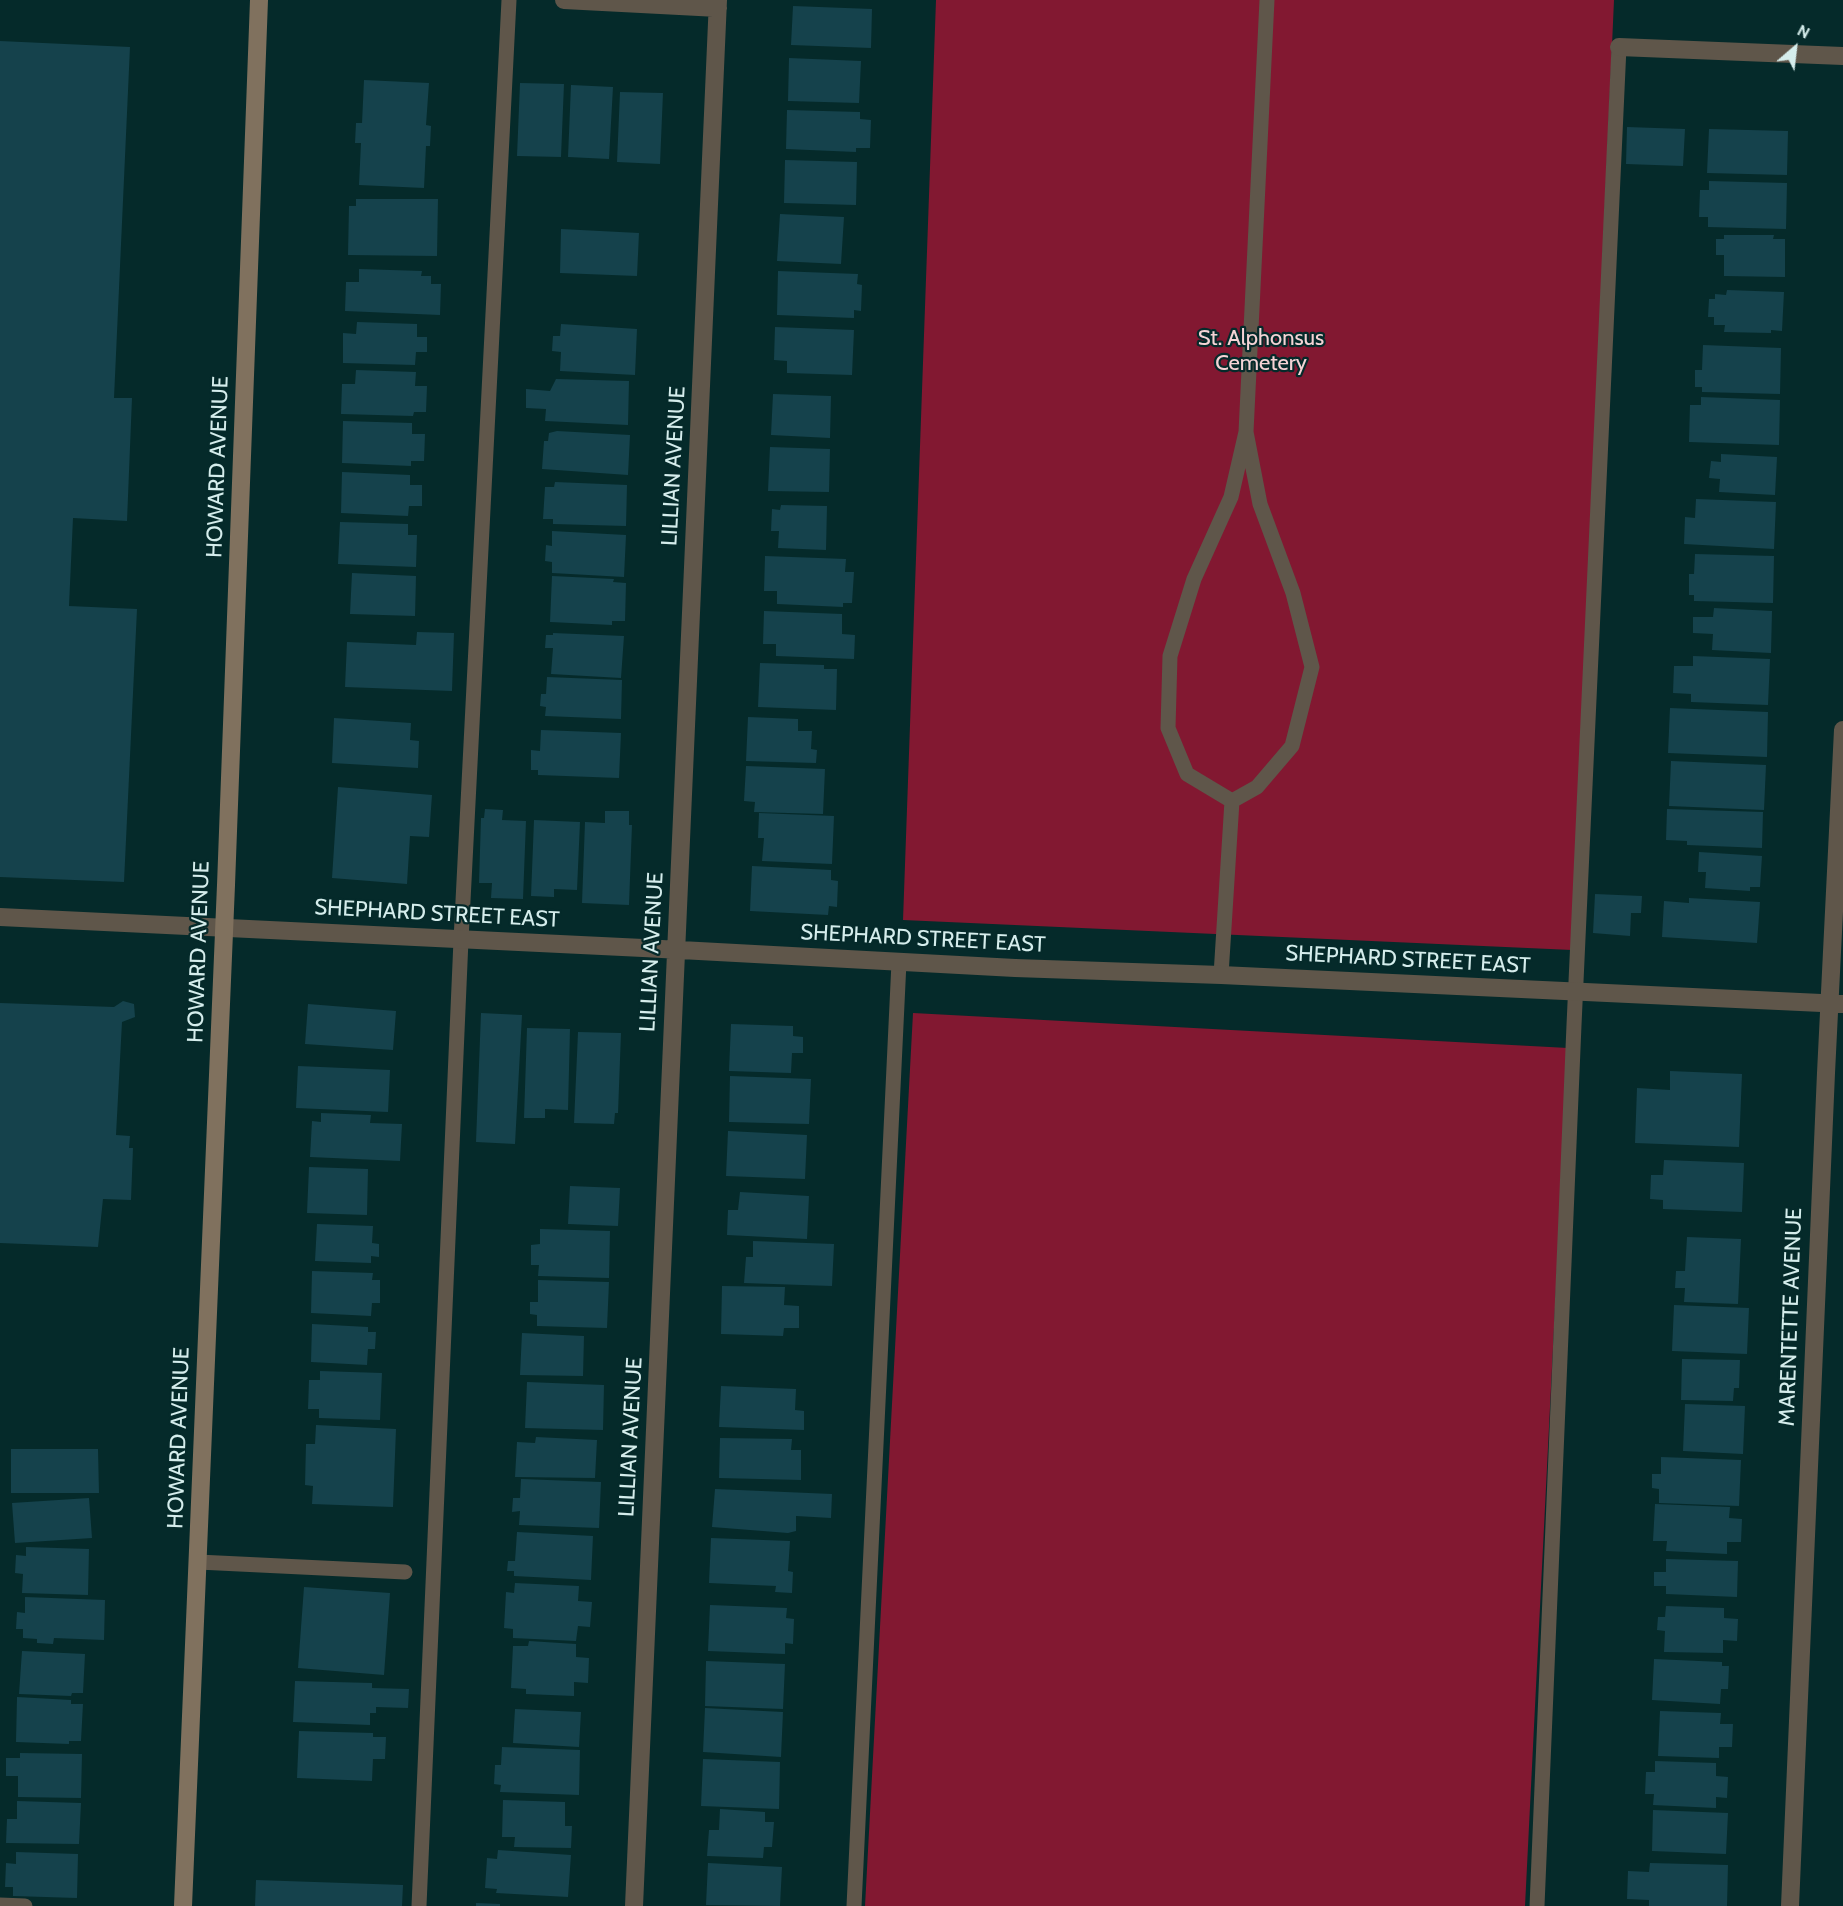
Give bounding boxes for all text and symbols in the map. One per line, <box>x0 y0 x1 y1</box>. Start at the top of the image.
north arrow <box>1765 18 1825 78</box>
text: N <box>1794 21 1813 43</box>
park label: St. Alphonsus Cemetery <box>1198 326 1324 378</box>
street label: HOWARD AVENUE <box>202 376 234 558</box>
street label: LILLIAN AVENUE <box>657 385 691 547</box>
street label: HOWARD AVENUE <box>183 861 215 1043</box>
street label: LILLIAN AVENUE <box>635 871 669 1033</box>
street label: SHEPHARD STREET EAST <box>314 894 560 934</box>
street label: SHEPHARD STREET EAST <box>800 919 1046 959</box>
street label: SHEPHARD STREET EAST <box>1285 940 1531 980</box>
street label: MARENTETTE AVENUE <box>1774 1207 1808 1427</box>
street label: HOWARD AVENUE <box>163 1347 195 1529</box>
street label: LILLIAN AVENUE <box>614 1356 648 1518</box>

